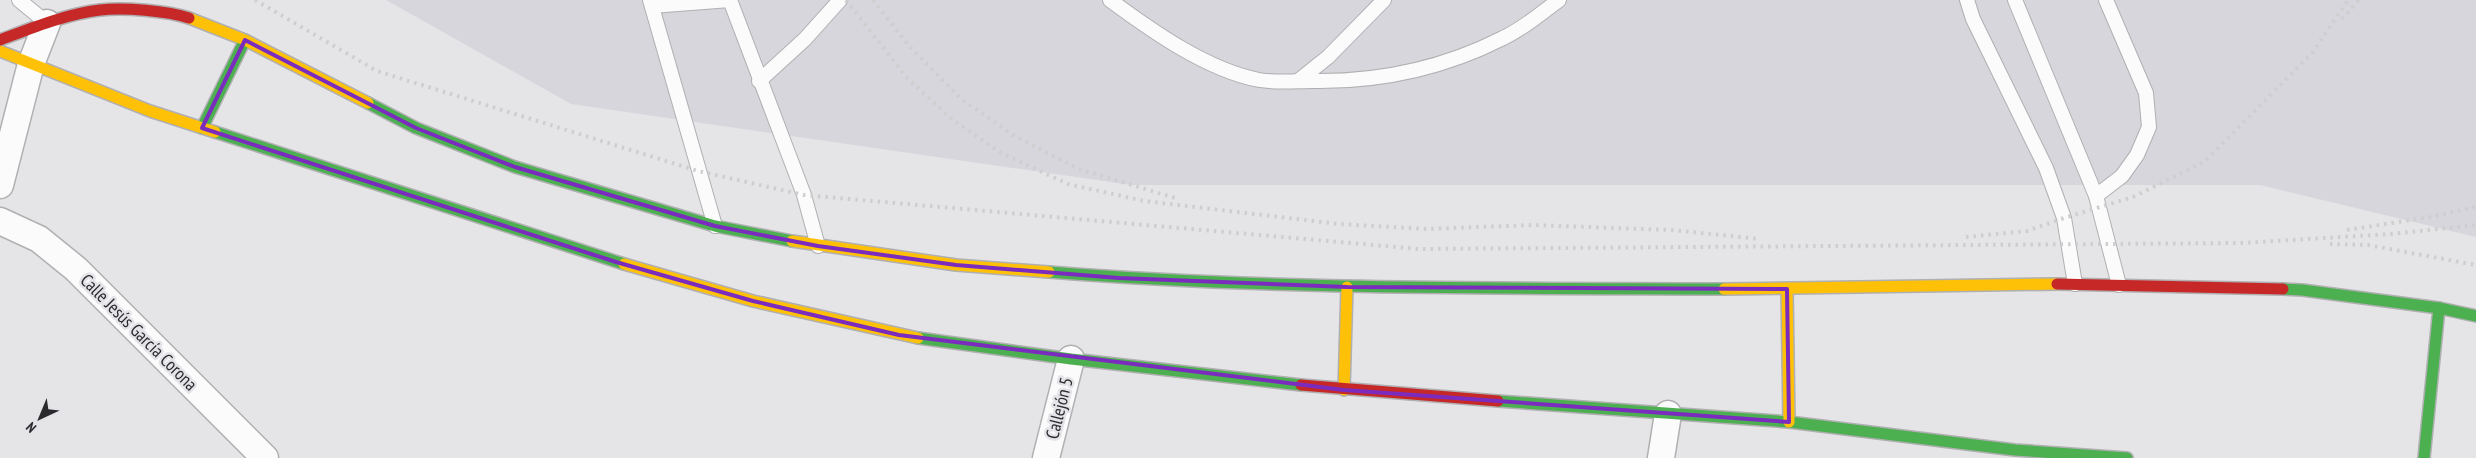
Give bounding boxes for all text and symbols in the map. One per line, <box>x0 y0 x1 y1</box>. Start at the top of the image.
street label: Calle Jesús García Corona <box>76 269 202 395</box>
street label: Callejón 5 <box>1040 375 1078 441</box>
north arrow <box>15 393 65 443</box>
text: N <box>22 418 40 436</box>

